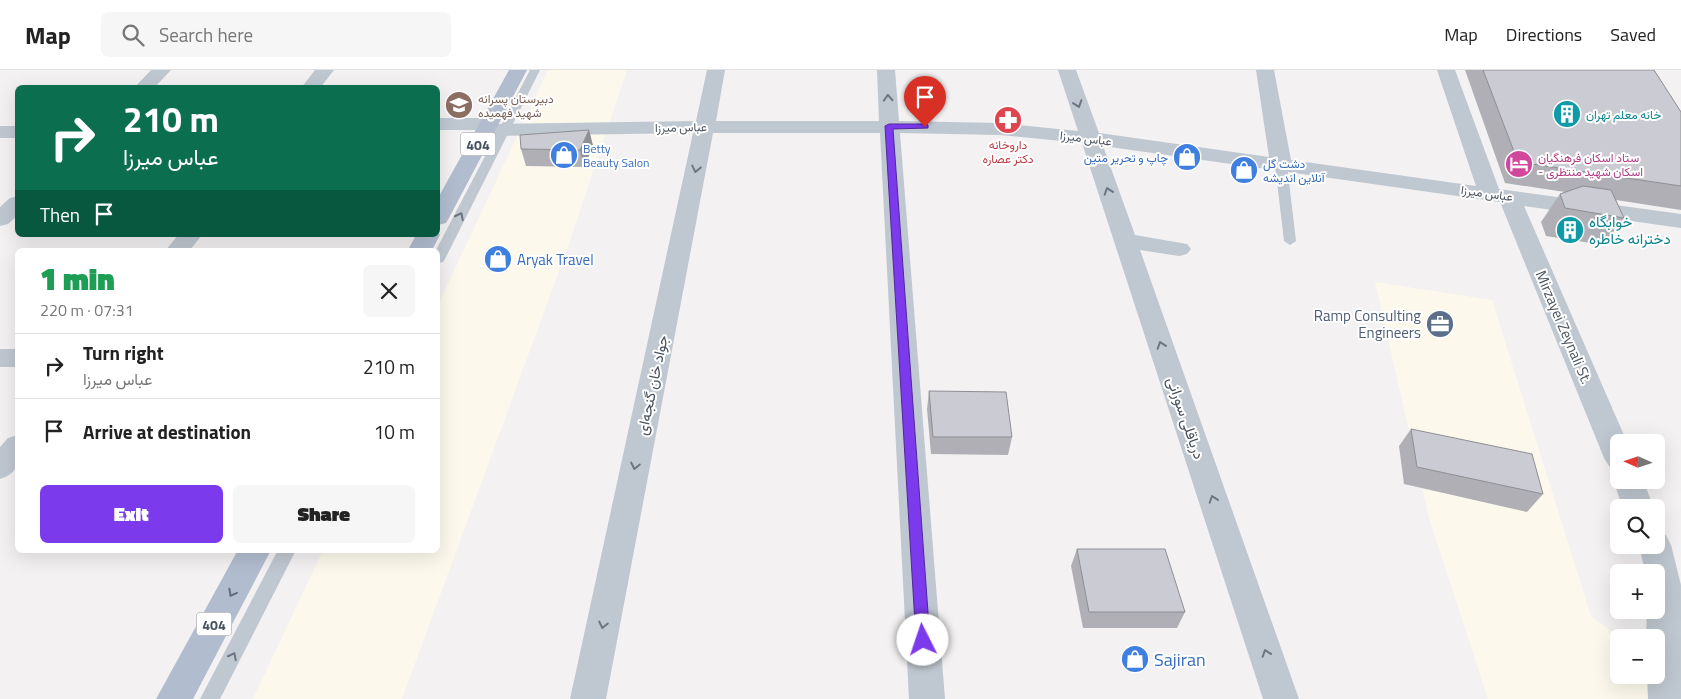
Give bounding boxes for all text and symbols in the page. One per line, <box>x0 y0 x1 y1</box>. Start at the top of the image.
search box <box>101 12 451 57</box>
text: Map <box>25 17 71 53</box>
text: Search here <box>159 20 253 49</box>
icon: search <box>119 21 147 49</box>
text: Map <box>1444 21 1478 48</box>
text: Directions <box>1506 21 1582 48</box>
text: Saved <box>1610 21 1656 48</box>
pin <box>904 76 946 127</box>
icon: arrive <box>911 83 939 111</box>
place label: دبیرستان پسرانه شهید فهمیده <box>478 89 554 122</box>
school or university icon: دبیرستان پسرانه شهید فهمیده <box>444 90 474 120</box>
text: 210 m <box>123 92 219 146</box>
one-way arrow <box>882 94 893 102</box>
one-way arrow <box>1073 99 1083 108</box>
building icon: خانه معلم تهران <box>1552 99 1582 129</box>
icon: right <box>40 105 105 170</box>
pharmacy icon: داروخانه دکتر عصاره <box>993 105 1023 135</box>
place label: خانه معلم تهران <box>1586 105 1661 124</box>
street label: عباس میرزا <box>655 117 707 137</box>
street label: عباس میرزا <box>1059 125 1113 151</box>
road number: 404 <box>460 132 496 156</box>
place label: داروخانه دکتر عصاره <box>983 135 1034 168</box>
place label: Betty Beauty Salon <box>583 139 650 172</box>
text: عباس میرزا <box>123 140 218 174</box>
shop icon: Betty Beauty Salon <box>549 140 579 170</box>
shop icon: چاپ و تحریر متین <box>1172 142 1202 172</box>
place label: چاپ و تحریر متین <box>1084 148 1168 167</box>
place label: ستاد اسکان فرهنگیان - اسکان شهید منتظری <box>1538 148 1643 181</box>
hotel icon: ستاد اسکان فرهنگیان - اسکان شهید منتظری <box>1504 149 1534 179</box>
place label: دشت گل آنلاین اندیشه <box>1263 154 1326 187</box>
shop icon: دشت گل آنلاین اندیشه <box>1229 155 1259 185</box>
one-way arrow <box>691 165 702 174</box>
street label: عباس میرزا <box>1460 180 1514 206</box>
one-way arrow <box>1104 188 1114 196</box>
text: Then <box>40 200 80 229</box>
icon: arrive <box>90 200 118 228</box>
place label: خوابگاه دخترانه خاطره <box>1589 210 1671 250</box>
one-way arrow <box>454 212 464 221</box>
building icon: خوابگاه دخترانه خاطره <box>1555 215 1585 245</box>
shop icon: Aryak Travel <box>483 244 513 274</box>
place label: Aryak Travel <box>517 248 594 271</box>
text: 1 min <box>40 256 115 302</box>
button: close <box>363 265 415 317</box>
street label: Mirzayei Zeynali St. <box>1530 267 1598 387</box>
text: 220 m · 07:31 <box>40 298 134 322</box>
place label: Ramp Consulting Engineers <box>1314 304 1421 344</box>
office icon: Ramp Consulting Engineers <box>1425 309 1455 339</box>
street label: جواد خان گنجه‌ای <box>630 333 674 437</box>
text: Turn right <box>83 338 164 367</box>
one-way arrow <box>1157 342 1167 350</box>
icon: right <box>40 352 68 380</box>
text: 210 m <box>363 352 415 381</box>
text: عباس میرزا <box>83 367 152 391</box>
street label: دریاقلی سورانی <box>1161 374 1211 462</box>
icon: arrive <box>40 417 68 445</box>
text: Arrive at destination <box>83 417 251 446</box>
text: 10 m <box>374 417 415 446</box>
north arrow <box>1610 434 1665 489</box>
map controls <box>1610 434 1665 684</box>
one-way arrow <box>631 461 641 470</box>
button: Exit <box>40 485 223 543</box>
button: Share <box>233 485 415 543</box>
one-way arrow <box>1209 495 1219 504</box>
button: search <box>1610 499 1665 554</box>
button: + <box>1610 564 1665 619</box>
one-way arrow <box>228 587 238 596</box>
road number: 404 <box>196 612 232 636</box>
position arrow <box>896 613 948 665</box>
one-way arrow <box>598 620 609 629</box>
button: − <box>1610 629 1665 684</box>
shop icon: Sajiran <box>1120 644 1150 674</box>
place label: Sajiran <box>1154 646 1206 673</box>
one-way arrow <box>1261 649 1271 658</box>
one-way arrow <box>227 652 237 661</box>

